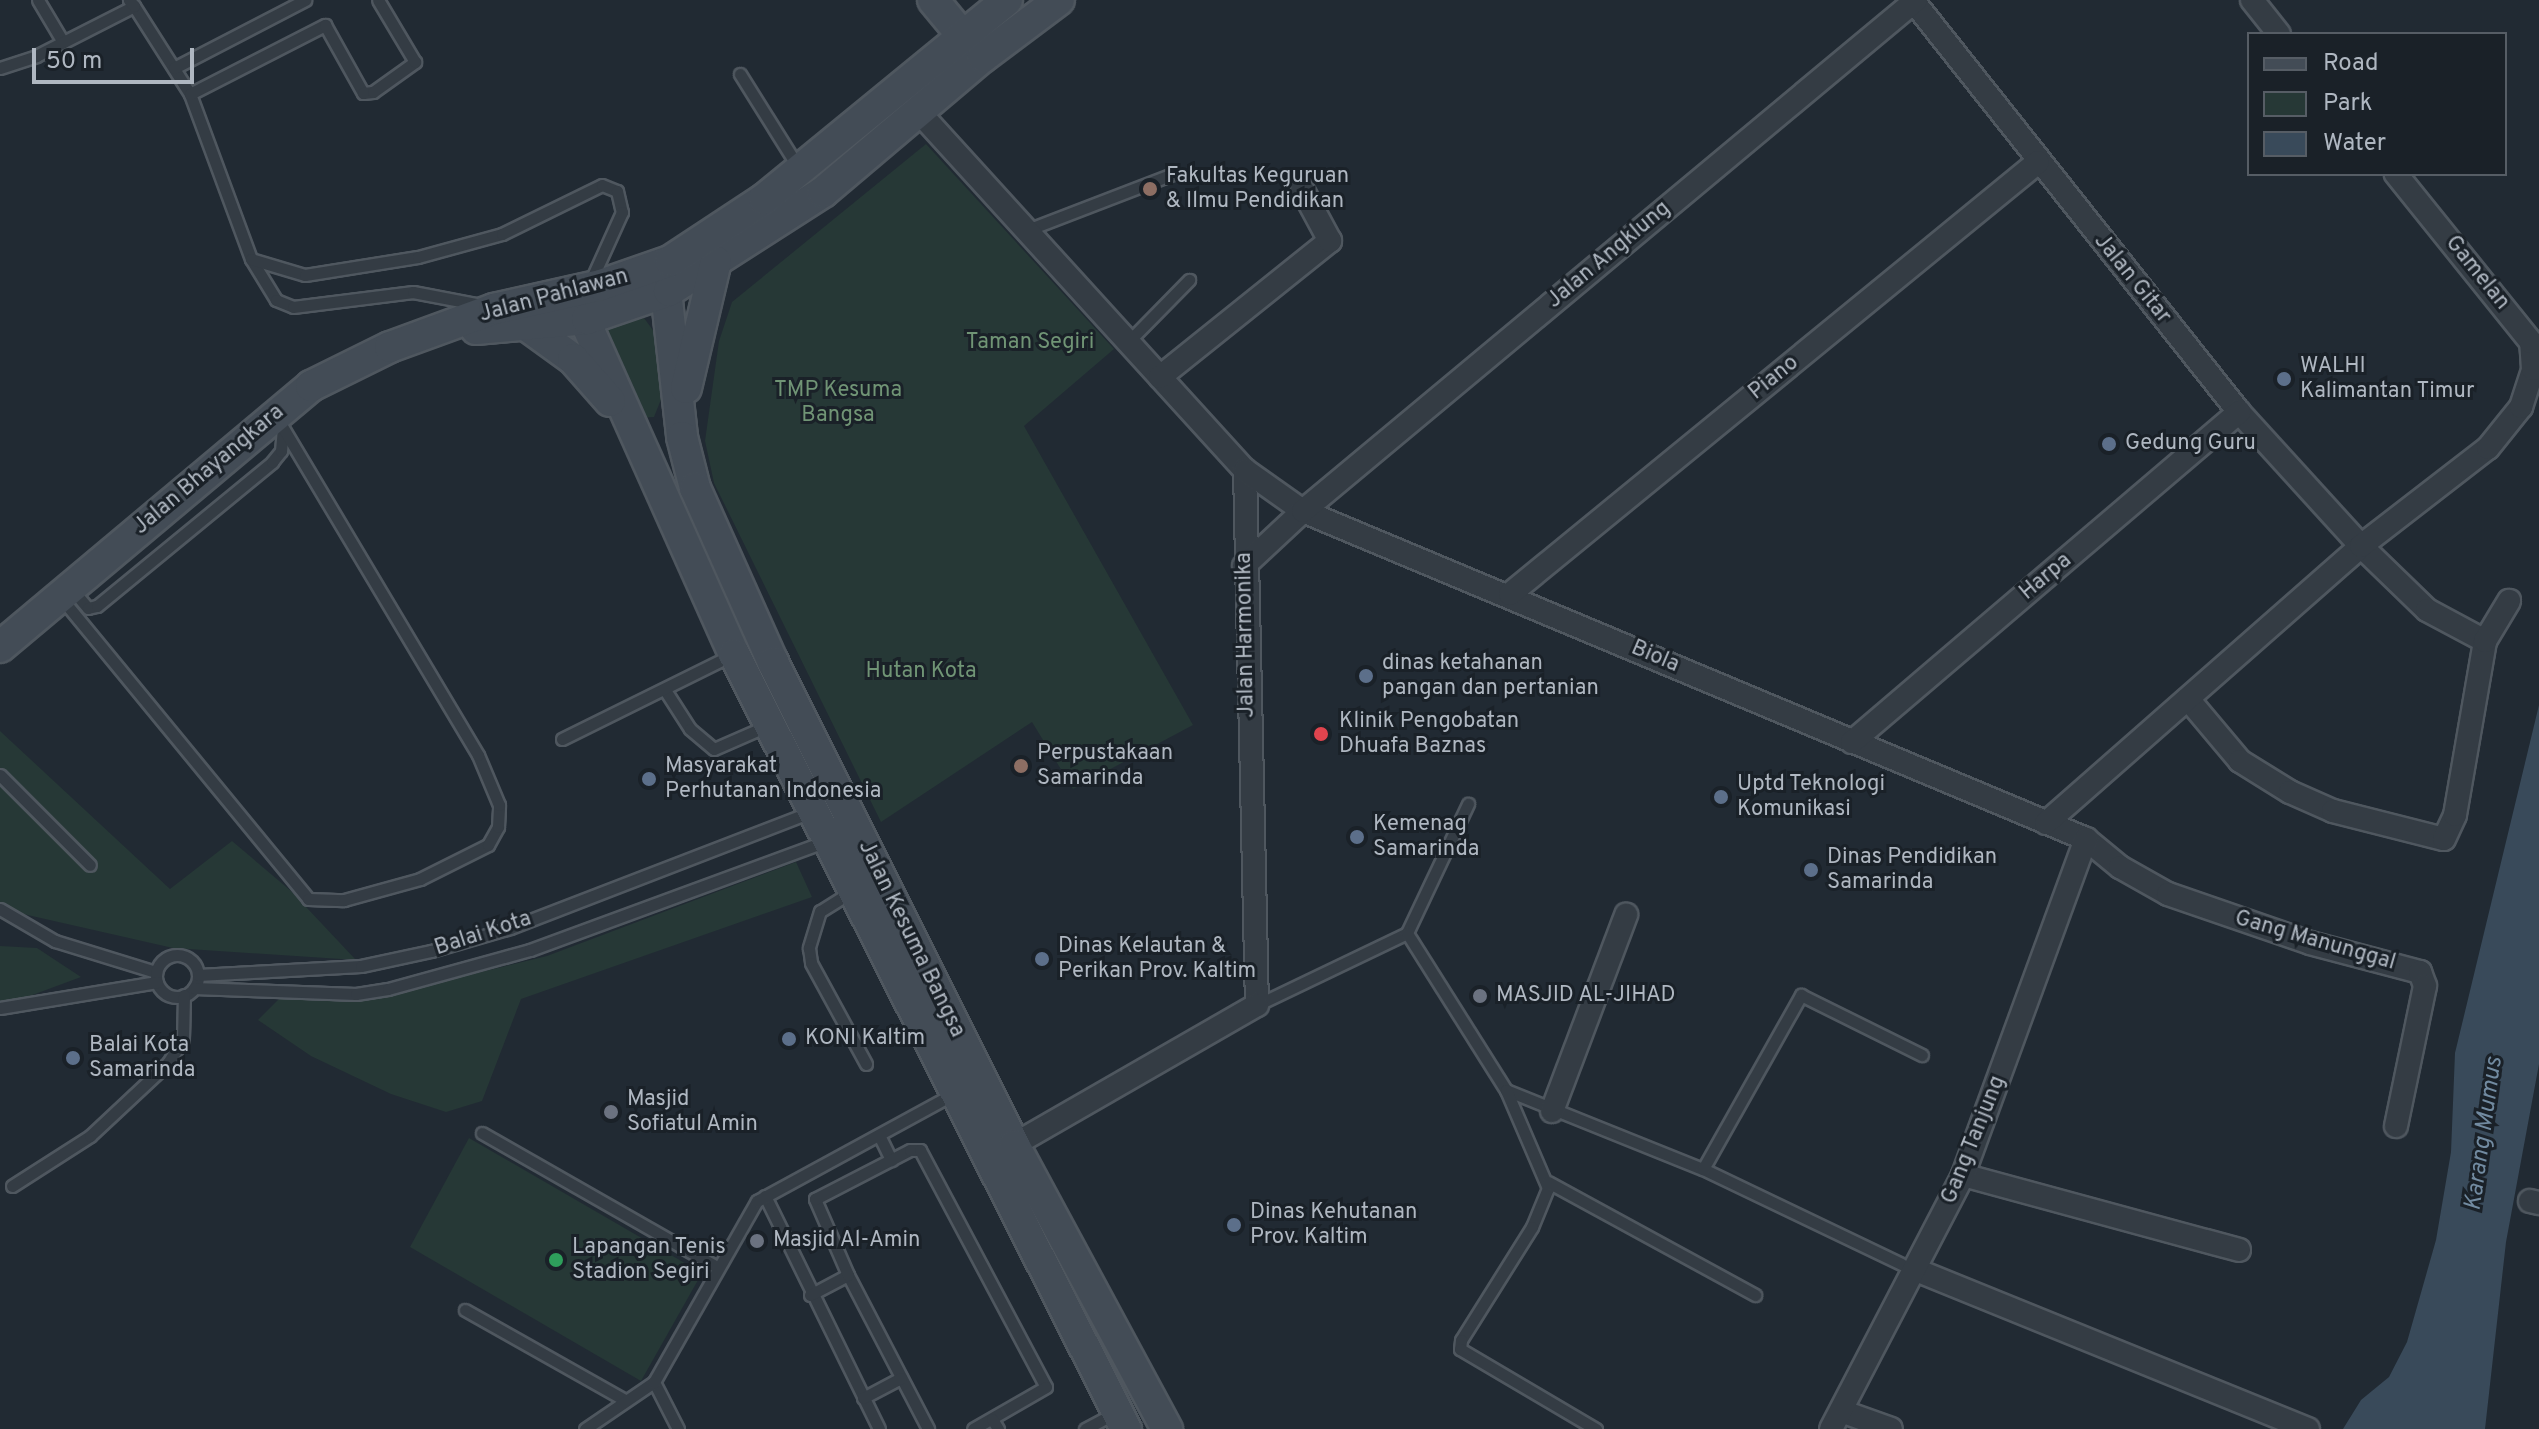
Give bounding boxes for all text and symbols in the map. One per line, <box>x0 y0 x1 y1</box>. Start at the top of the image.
scale bar <box>36 32 198 82</box>
legend <box>2247 32 2507 176</box>
text: 50 m <box>46 47 102 77</box>
text: Road <box>2323 49 2379 79</box>
text: Park <box>2323 89 2373 119</box>
text: Water <box>2323 129 2386 159</box>
place label: Fakultas Keguruan & Ilmu Pendidikan <box>1166 163 1349 214</box>
marker: Fakultas Keguruan & Ilmu Pendidikan <box>1141 180 1159 198</box>
street label: Jalan Angklung <box>1542 195 1676 315</box>
street label: Jalan Gitar <box>2088 229 2176 329</box>
street label: Gamelan <box>2439 231 2515 315</box>
street label: Jalan Pahlawan <box>477 263 631 329</box>
park label: Taman Segiri <box>966 330 1094 356</box>
street label: Piano <box>1744 350 1804 406</box>
place label: WALHI Kalimantan Timur <box>2300 353 2475 404</box>
marker: WALHI Kalimantan Timur <box>2275 370 2293 388</box>
park label: TMP Kesuma Bangsa <box>774 377 902 428</box>
street label: Jalan Bhayangkara <box>128 399 290 541</box>
place label: Gedung Guru <box>2125 431 2256 457</box>
marker: Gedung Guru <box>2100 435 2118 453</box>
street label: Harpa <box>2015 548 2077 606</box>
street label: Jalan Harmonika <box>1231 552 1261 718</box>
street label: Biola <box>1627 635 1683 679</box>
place label: dinas ketahanan pangan dan pertanian <box>1382 650 1599 702</box>
park label: Hutan Kota <box>866 659 976 685</box>
marker: dinas ketahanan pangan dan pertanian <box>1357 667 1375 685</box>
place label: Klinik Pengobatan Dhuafa Baznas <box>1339 708 1519 760</box>
marker: Klinik Pengobatan Dhuafa Baznas <box>1310 723 1332 745</box>
place label: Perpustakaan Samarinda <box>1037 740 1173 792</box>
place label: Masyarakat Perhutanan Indonesia <box>665 753 881 804</box>
marker: Perpustakaan Samarinda <box>1012 757 1030 775</box>
marker: Masyarakat Perhutanan Indonesia <box>640 770 658 788</box>
place label: Uptd Teknologi Komunikasi <box>1737 771 1886 822</box>
marker: Uptd Teknologi Komunikasi <box>1712 788 1730 806</box>
place label: Kemenag Samarinda <box>1373 811 1479 862</box>
marker: Kemenag Samarinda <box>1348 828 1366 846</box>
street label: Jalan Kesuma Bangsa <box>852 836 970 1042</box>
place label: Dinas Pendidikan Samarinda <box>1827 844 1997 896</box>
marker: Dinas Pendidikan Samarinda <box>1802 861 1820 879</box>
street label: Gang Manunggal <box>2232 905 2398 977</box>
street label: Balai Kota <box>431 906 535 962</box>
place label: Dinas Kelautan & Perikan Prov. Kaltim <box>1058 933 1256 984</box>
marker: Dinas Kelautan & Perikan Prov. Kaltim <box>1033 950 1051 968</box>
place label: MASJID AL-JIHAD <box>1496 983 1676 1009</box>
marker: MASJID AL-JIHAD <box>1471 987 1489 1005</box>
place label: KONI Kaltim <box>805 1026 925 1052</box>
marker: KONI Kaltim <box>780 1030 798 1048</box>
place label: Balai Kota Samarinda <box>89 1032 195 1084</box>
marker: Balai Kota Samarinda <box>64 1049 82 1067</box>
water label: Karang Mumus <box>2460 1055 2510 1213</box>
street label: Gang Tanjung <box>1936 1072 2012 1208</box>
place label: Masjid Sofiatul Amin <box>627 1086 759 1138</box>
marker: Masjid Sofiatul Amin <box>602 1103 620 1121</box>
place label: Dinas Kehutanan Prov. Kaltim <box>1250 1199 1417 1250</box>
marker: Dinas Kehutanan Prov. Kaltim <box>1225 1216 1243 1234</box>
place label: Masjid Al-Amin <box>773 1228 921 1254</box>
marker: Masjid Al-Amin <box>748 1232 766 1250</box>
place label: Lapangan Tenis Stadion Segiri <box>572 1234 727 1286</box>
marker: Lapangan Tenis Stadion Segiri <box>547 1251 565 1269</box>

